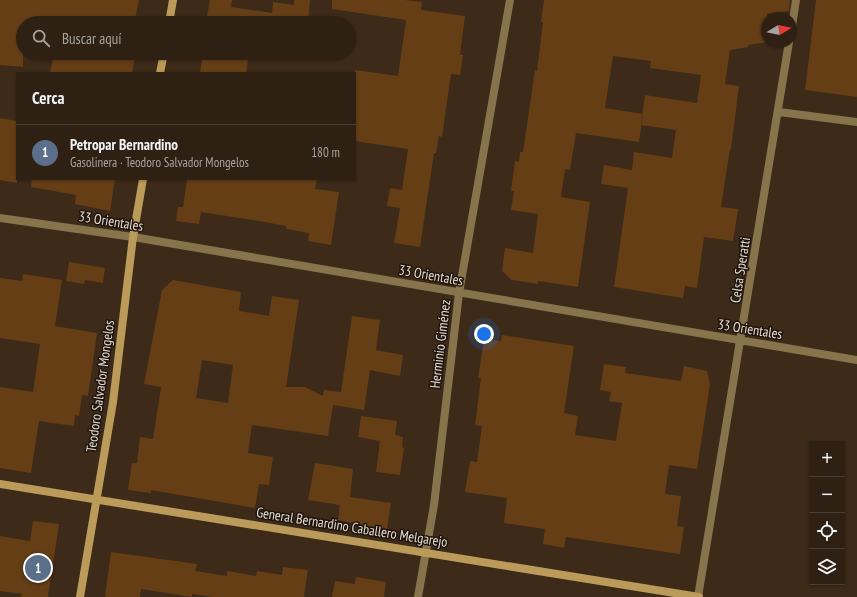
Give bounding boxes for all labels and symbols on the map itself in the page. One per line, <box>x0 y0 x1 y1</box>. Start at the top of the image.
north arrow <box>761 12 797 48</box>
street label: 33 Orientales <box>77 207 145 235</box>
street label: Celsa Speratti <box>726 236 754 304</box>
street label: 33 Orientales <box>397 260 465 290</box>
street label: Herminio Giménez <box>426 299 454 389</box>
street label: 33 Orientales <box>716 315 784 343</box>
street label: Teodoro Salvador Mongelos <box>82 318 118 453</box>
your location <box>474 324 494 344</box>
street label: General Bernardino Caballero Melgarejo <box>255 503 449 551</box>
pin: 1 <box>25 553 51 583</box>

